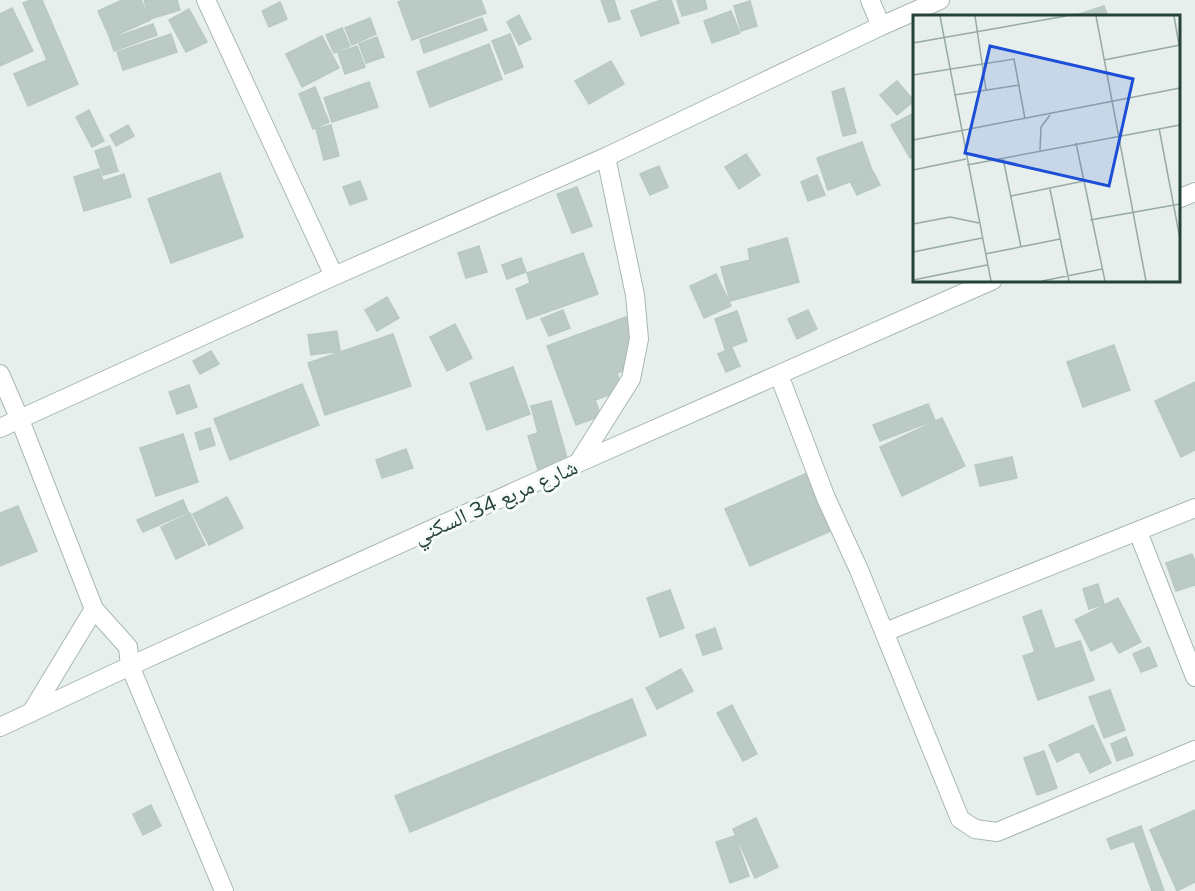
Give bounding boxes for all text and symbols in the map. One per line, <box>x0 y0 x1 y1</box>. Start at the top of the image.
inset map <box>913 15 1180 282</box>
street label: شارع مربع 34 السكني <box>408 452 583 553</box>

